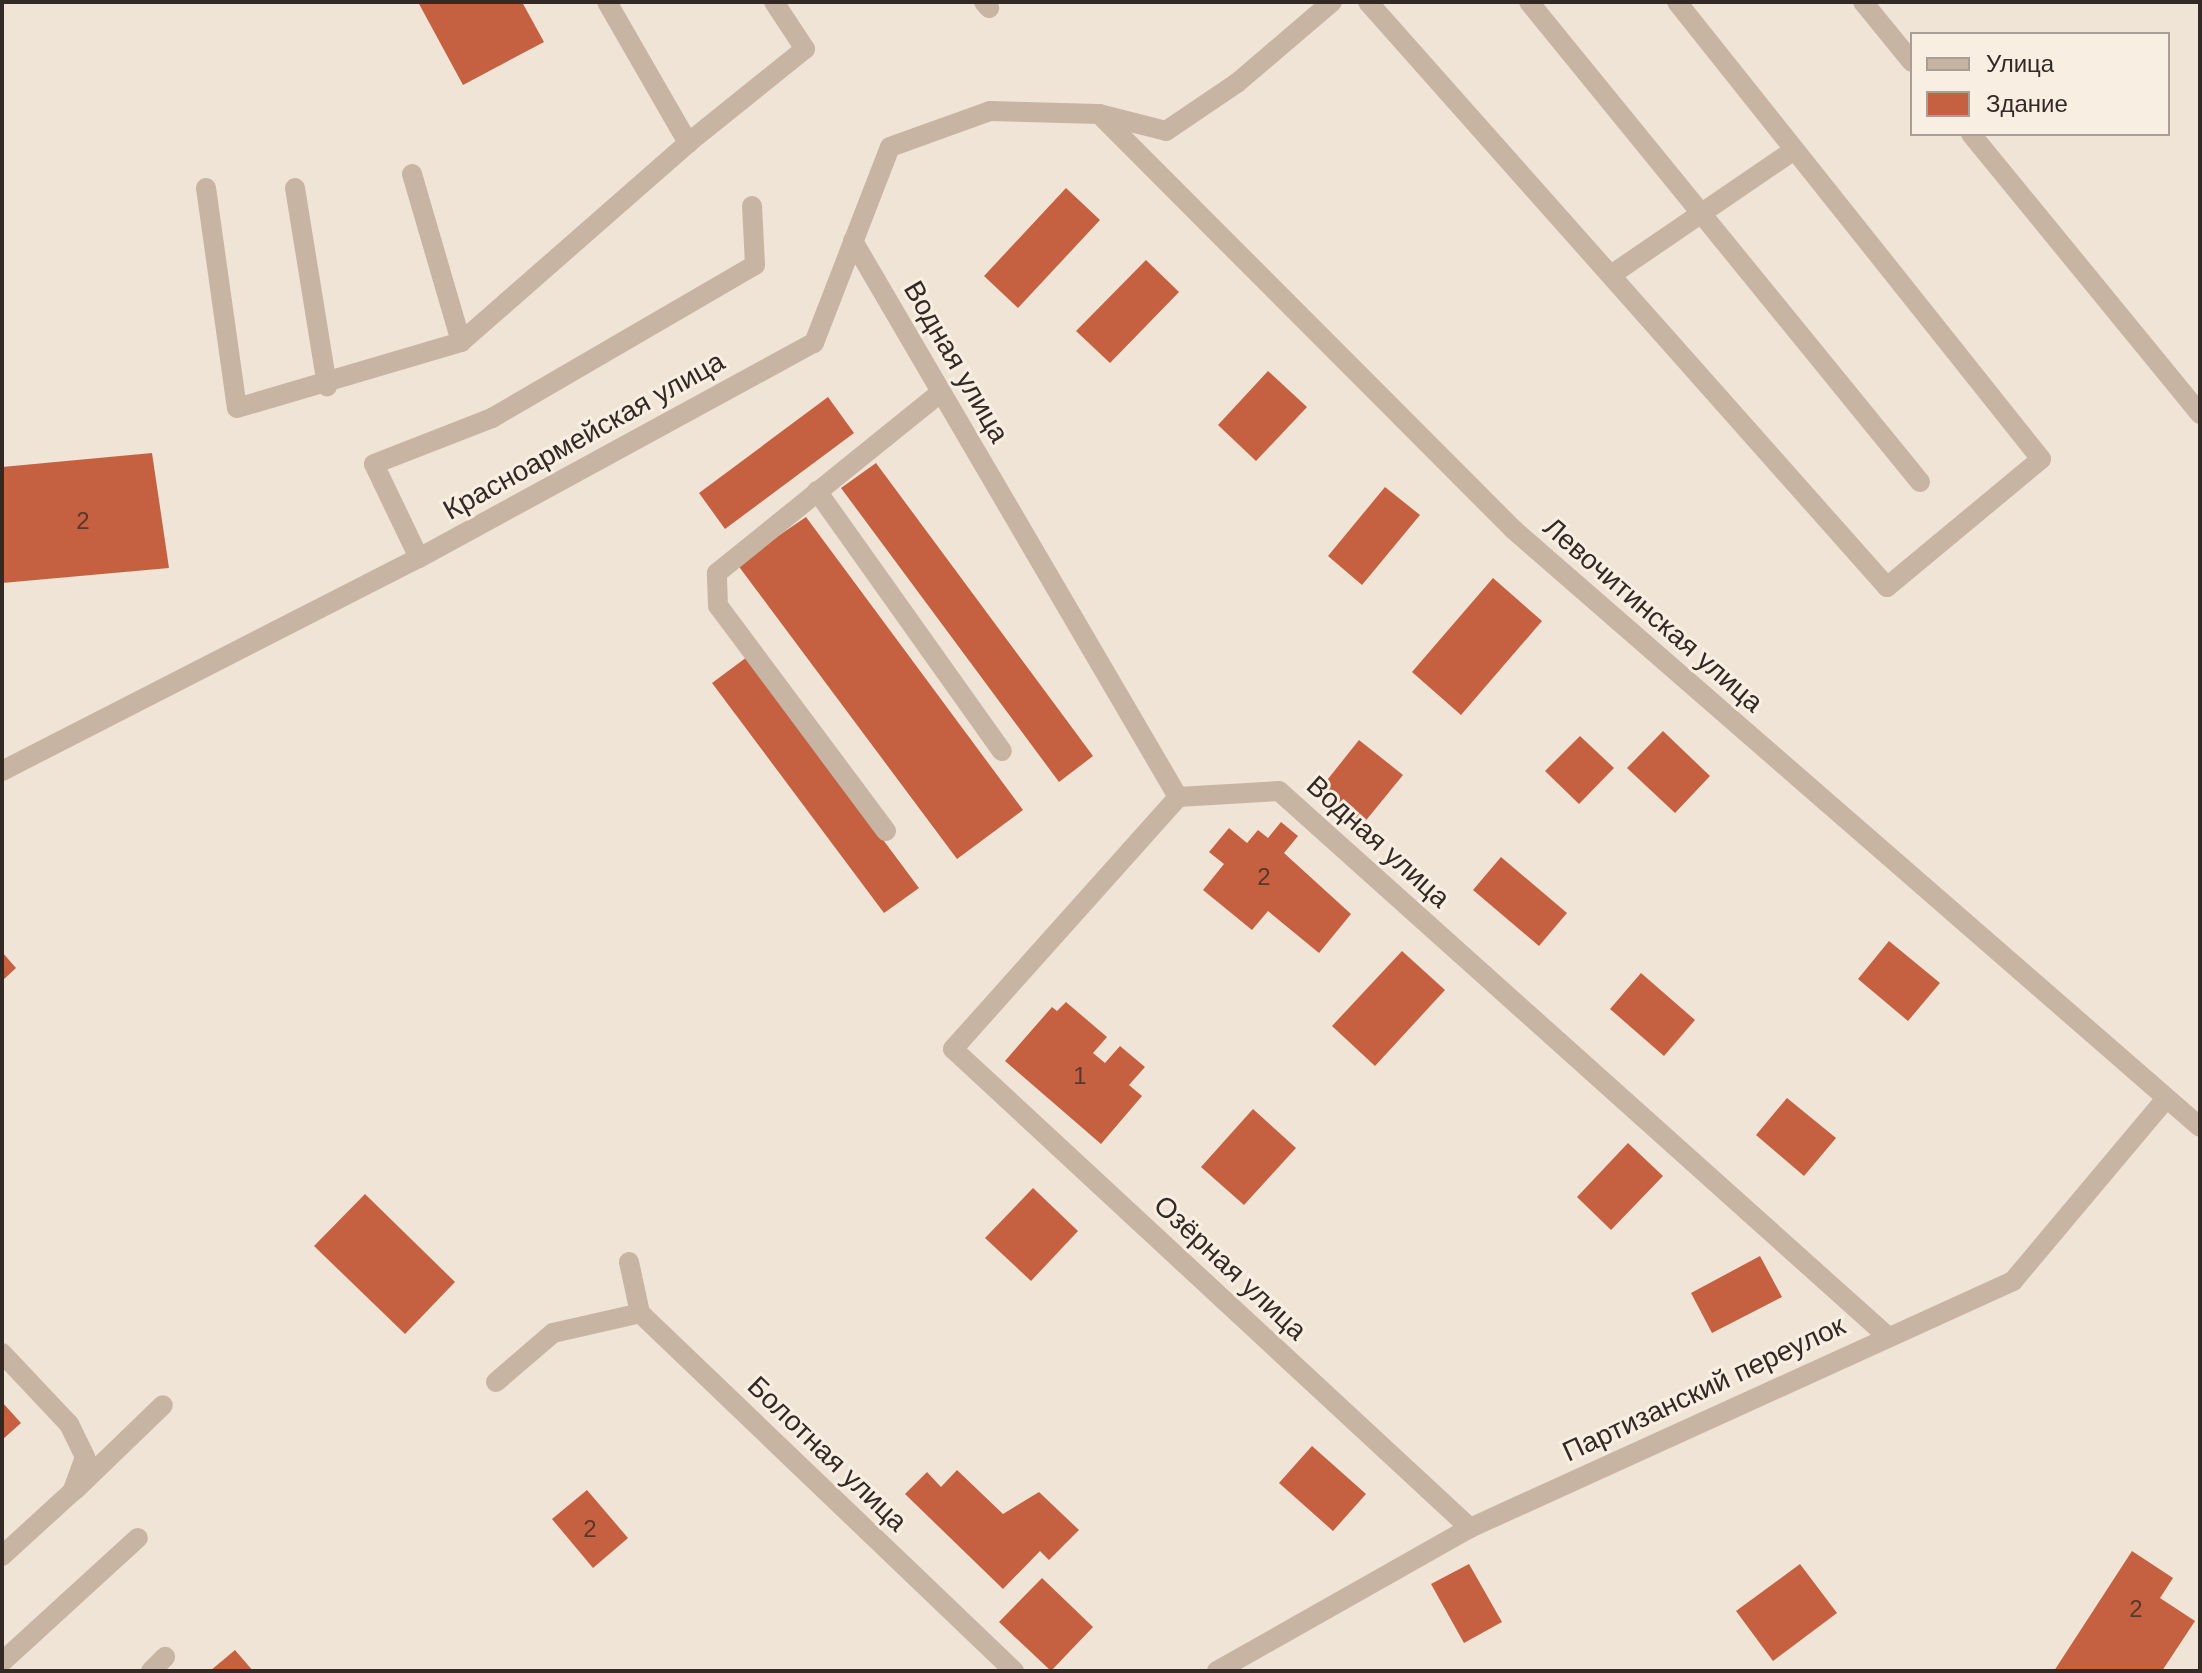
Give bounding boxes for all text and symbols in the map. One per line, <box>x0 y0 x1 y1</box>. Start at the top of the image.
legend <box>1910 32 2170 136</box>
text: Улица <box>1986 50 2054 77</box>
text: Здание <box>1986 90 2068 117</box>
street label: Водная улица <box>896 275 1016 449</box>
street label: Красноармейская улица <box>437 345 731 527</box>
house number: 2 <box>76 507 90 535</box>
street label: Левочитинская улица <box>1536 510 1770 720</box>
street label: Водная улица <box>1300 769 1456 915</box>
house number: 2 <box>1257 863 1271 891</box>
house number: 1 <box>1073 1062 1087 1090</box>
street label: Озёрная улица <box>1147 1189 1313 1347</box>
street label: Партизанский переулок <box>1557 1309 1851 1469</box>
street label: Болотная улица <box>740 1369 914 1539</box>
house number: 2 <box>583 1515 597 1543</box>
house number: 2 <box>2129 1595 2143 1623</box>

